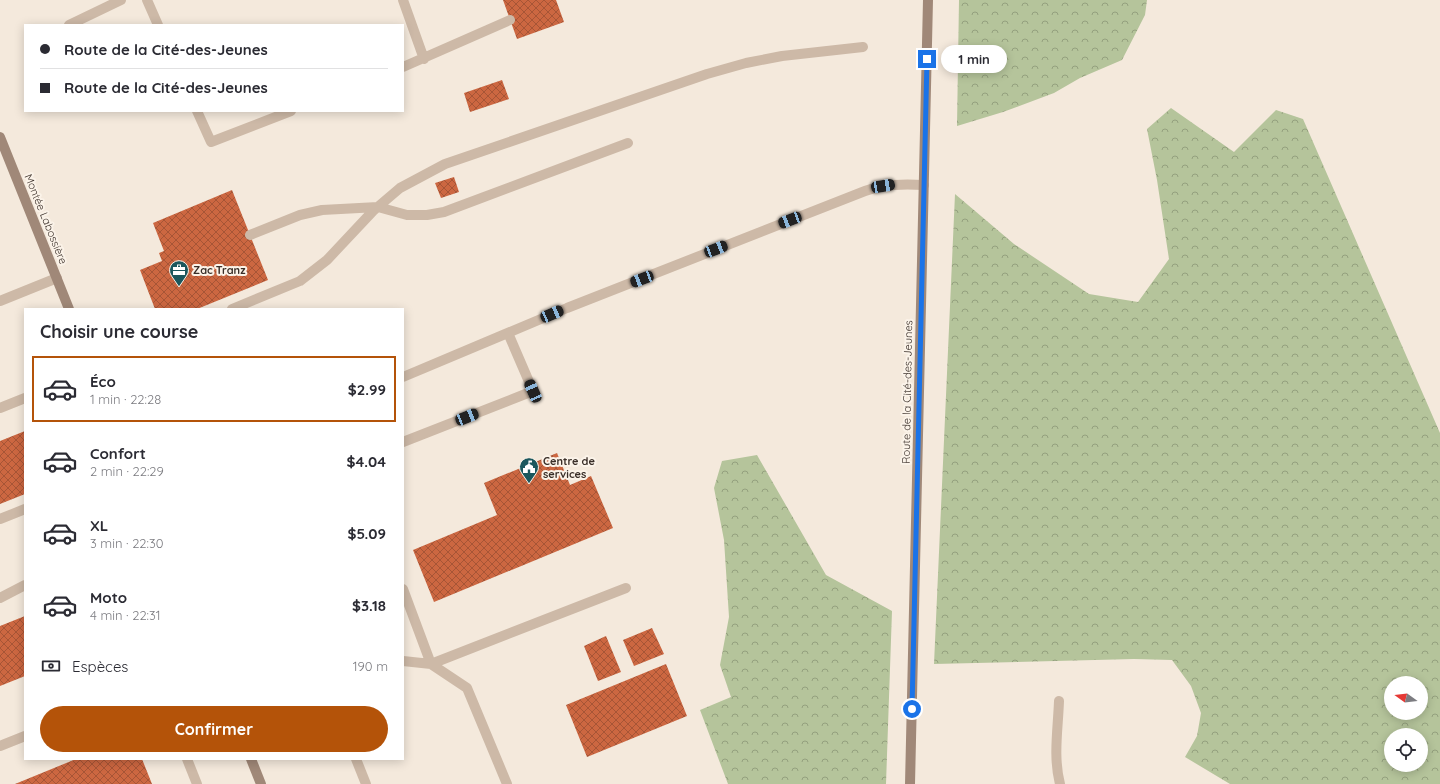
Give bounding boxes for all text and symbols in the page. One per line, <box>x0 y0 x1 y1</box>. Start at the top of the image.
text: Route de la Cité-des-Jeunes <box>64 40 268 59</box>
callout: 1 min <box>941 45 1007 73</box>
route end <box>918 50 936 68</box>
text: 1 min <box>958 51 990 67</box>
text: Route de la Cité-des-Jeunes <box>64 78 268 97</box>
street label: Montée Labossière <box>22 172 70 266</box>
car <box>870 178 896 194</box>
car <box>777 210 803 230</box>
car <box>703 239 729 259</box>
office icon: Zac Tranz <box>168 259 190 287</box>
place label: Zac Tranz <box>193 263 246 277</box>
car <box>629 269 655 289</box>
car <box>539 304 565 324</box>
text: Choisir une course <box>40 320 198 343</box>
street label: Route de la Cité-des-Jeunes <box>899 320 915 464</box>
icon: car <box>42 371 78 407</box>
text: Éco <box>90 372 116 391</box>
car <box>523 378 543 404</box>
text: $2.99 <box>348 380 386 399</box>
text: 1 min · 22:28 <box>90 391 161 407</box>
car <box>454 407 480 427</box>
icon: car <box>42 443 78 479</box>
text: Confort <box>90 444 146 463</box>
text: $4.04 <box>346 452 386 471</box>
place label: Centre de services <box>543 454 595 481</box>
public building icon: Centre de services <box>518 456 540 484</box>
text: 2 min · 22:29 <box>90 463 164 479</box>
icon: car <box>42 515 78 551</box>
text: XL <box>90 516 108 535</box>
text: $5.09 <box>348 524 386 543</box>
text: 3 min · 22:30 <box>90 535 164 551</box>
icon: car <box>42 587 78 623</box>
text: Moto <box>90 588 127 607</box>
text: $3.18 <box>352 596 386 615</box>
text: 4 min · 22:31 <box>90 607 161 623</box>
icon: cash <box>40 655 62 677</box>
text: Espèces <box>72 657 128 676</box>
text: 190 m <box>353 658 388 674</box>
north arrow <box>1384 676 1428 720</box>
map controls <box>1384 676 1428 772</box>
route start <box>903 700 921 718</box>
button: Confirmer <box>40 706 388 752</box>
button: locate <box>1384 728 1428 772</box>

